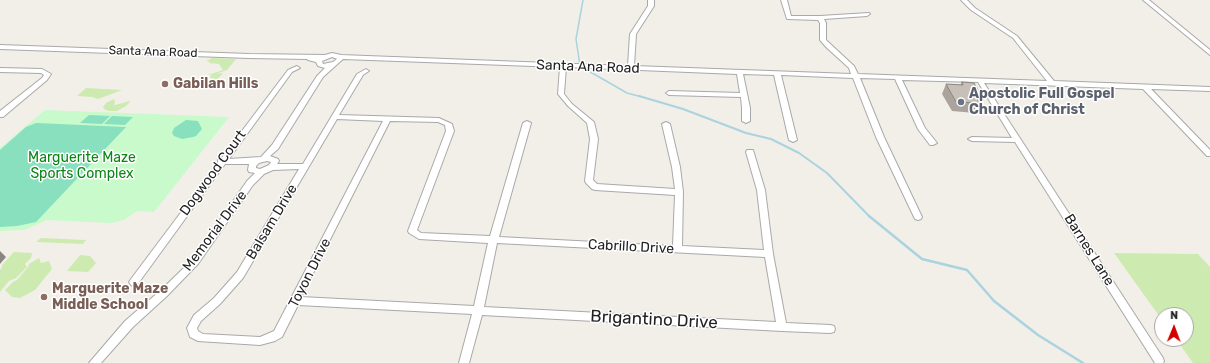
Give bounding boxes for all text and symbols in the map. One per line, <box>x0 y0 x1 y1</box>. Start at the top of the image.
street label: Santa Ana Road <box>108 43 198 61</box>
street label: Santa Ana Road <box>536 57 640 77</box>
place label: Gabilan Hills <box>173 76 259 92</box>
marker: Gabilan Hills <box>160 79 170 89</box>
place label: Apostolic Full Gospel Church of Christ <box>969 86 1115 118</box>
marker: Apostolic Full Gospel Church of Christ <box>956 97 966 107</box>
street label: Dogwood Court <box>176 127 250 219</box>
park label: Marguerite Maze Sports Complex <box>28 150 136 182</box>
street label: Balsam Drive <box>243 181 301 263</box>
street label: Memorial Drive <box>179 187 251 275</box>
street label: Barnes Lane <box>1060 211 1118 289</box>
street label: Toyon Drive <box>285 235 335 311</box>
street label: Cabrillo Drive <box>588 236 674 258</box>
place label: Marguerite Maze Middle School <box>52 281 168 314</box>
marker: Marguerite Maze Middle School <box>39 292 49 302</box>
street label: Brigantino Drive <box>590 306 718 334</box>
north arrow <box>1154 307 1194 347</box>
text: N <box>1170 309 1178 322</box>

